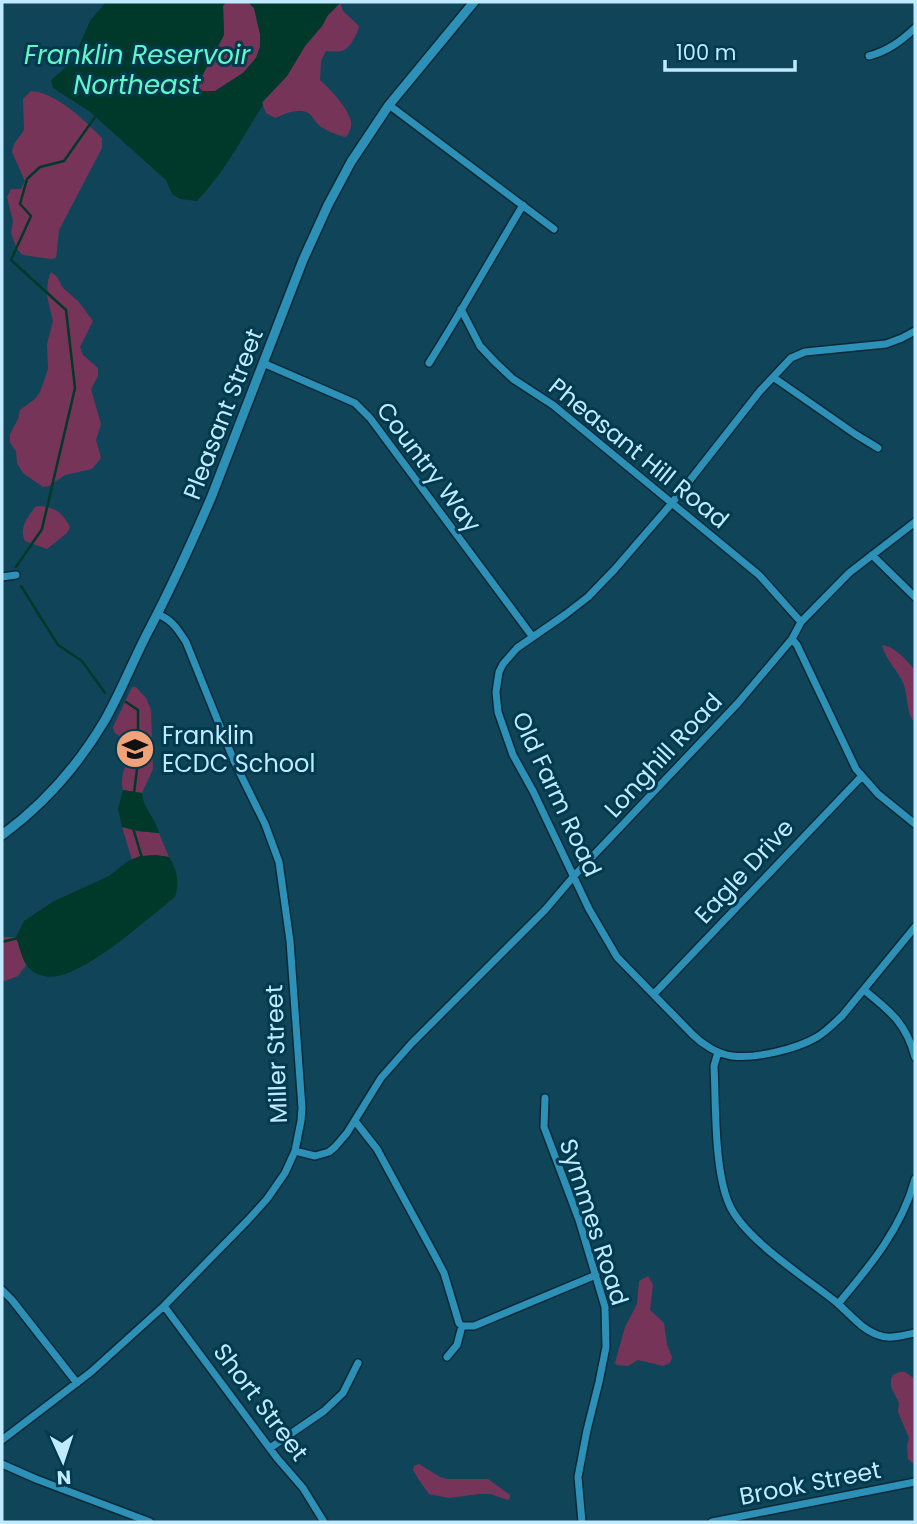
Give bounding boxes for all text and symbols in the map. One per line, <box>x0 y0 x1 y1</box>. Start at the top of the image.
scale bar <box>665 28 794 72</box>
water label: Franklin Reservoir Northeast <box>24 37 251 103</box>
text: 100 m <box>676 38 736 67</box>
street label: Pleasant Street <box>175 324 271 504</box>
street label: Pheasant Hill Road <box>542 370 736 536</box>
street label: Country Way <box>369 395 489 539</box>
street label: Longhill Road <box>597 686 729 824</box>
street label: Old Farm Road <box>504 706 610 882</box>
place label: Franklin ECDC School <box>162 719 315 780</box>
school or university icon: Franklin ECDC School <box>114 728 156 770</box>
street label: Eagle Drive <box>687 811 801 931</box>
street label: Miller Street <box>257 984 295 1124</box>
street label: Symmes Road <box>552 1135 636 1309</box>
street label: Short Street <box>206 1336 316 1468</box>
north arrow <box>28 1426 98 1496</box>
street label: Brook Street <box>736 1453 884 1513</box>
text: N <box>56 1464 72 1491</box>

